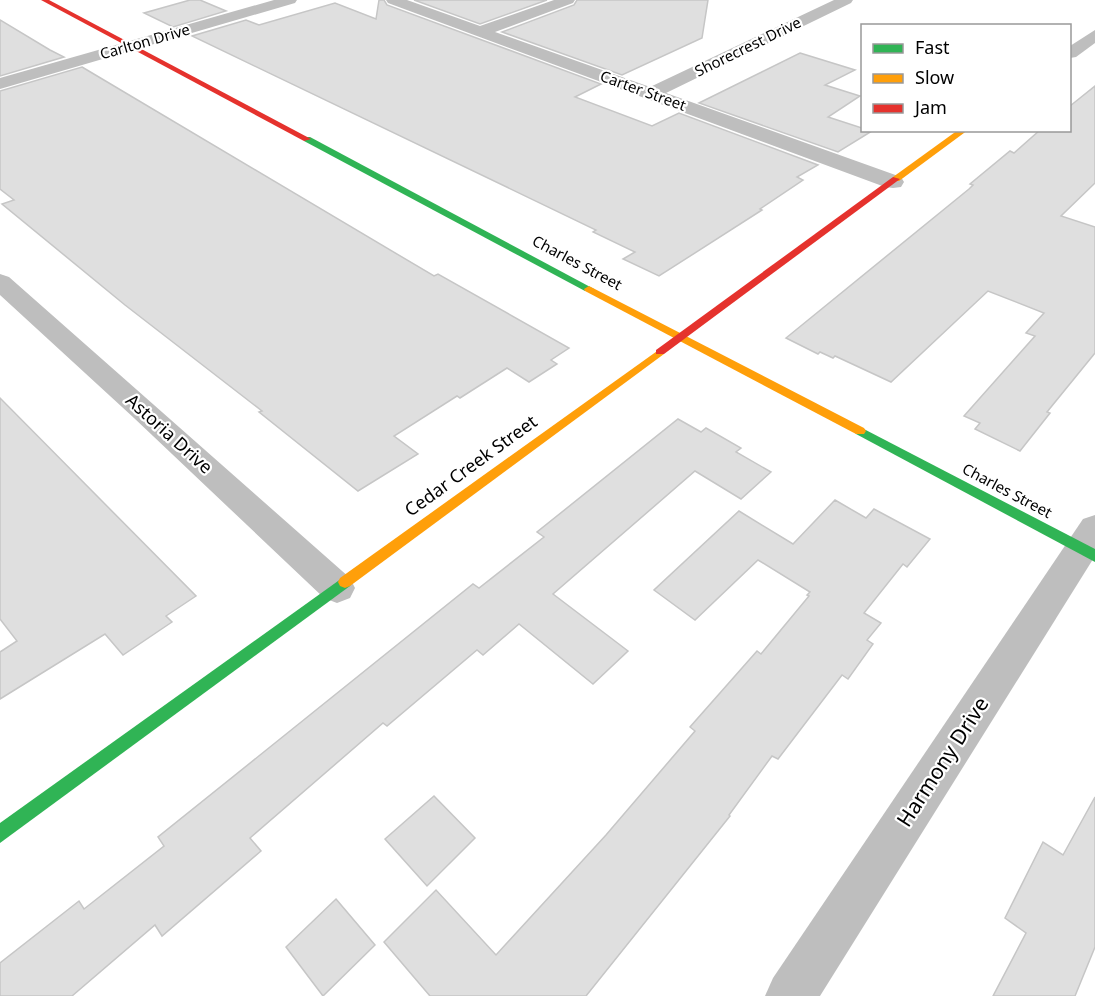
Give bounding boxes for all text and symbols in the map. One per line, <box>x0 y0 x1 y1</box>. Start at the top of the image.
street label: Shorecrest Drive <box>691 12 804 81</box>
street label: Carlton Drive <box>97 19 192 63</box>
legend <box>861 24 1071 132</box>
text: Fast <box>915 35 950 59</box>
street label: Carter Street <box>598 65 690 115</box>
text: Slow <box>915 65 954 89</box>
text: Jam <box>913 95 947 119</box>
street label: Charles Street <box>529 230 626 294</box>
street label: Astoria Drive <box>121 388 218 479</box>
street label: Cedar Creek Street <box>399 409 542 521</box>
street label: Charles Street <box>959 458 1056 522</box>
street label: Harmony Drive <box>890 691 995 832</box>

